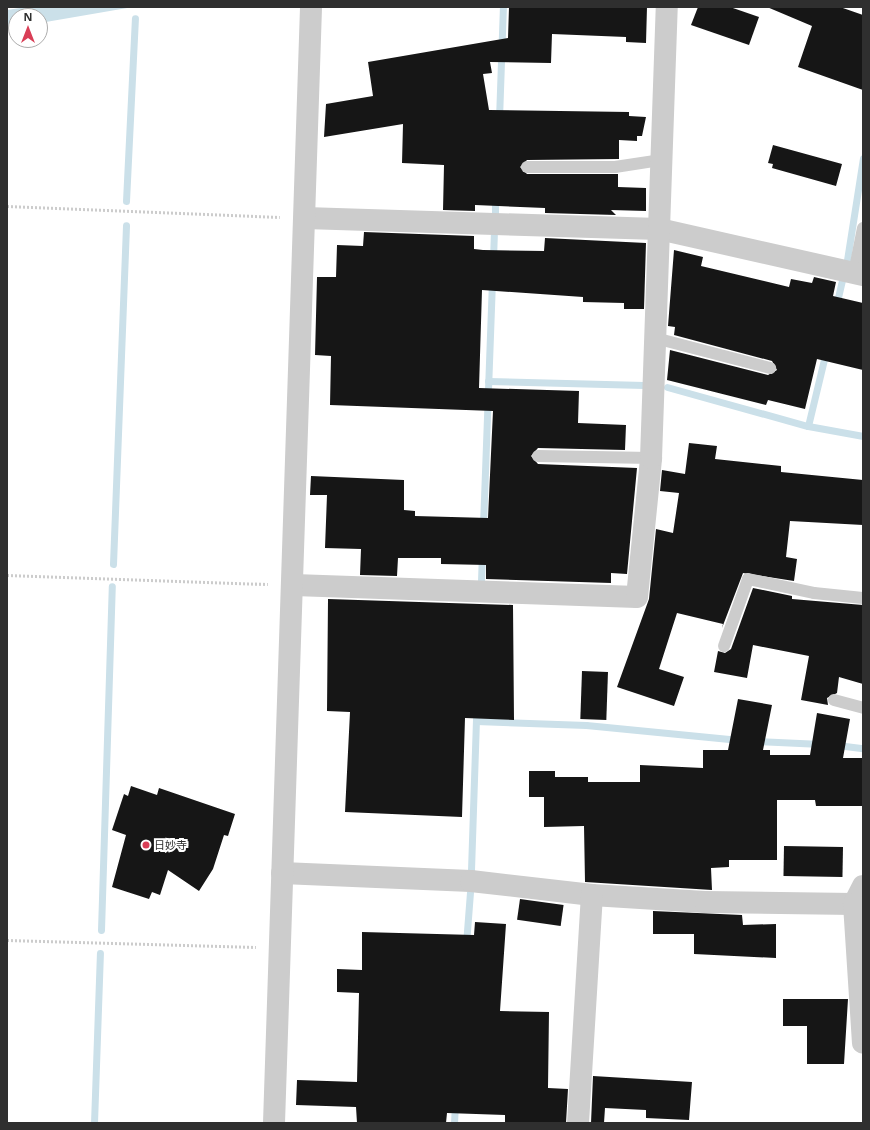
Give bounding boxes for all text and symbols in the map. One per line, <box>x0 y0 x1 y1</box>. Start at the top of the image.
north arrow <box>8 8 48 48</box>
text: N <box>24 9 32 24</box>
place label: 日妙寺 <box>154 838 187 852</box>
marker: 日妙寺 <box>141 840 151 850</box>

